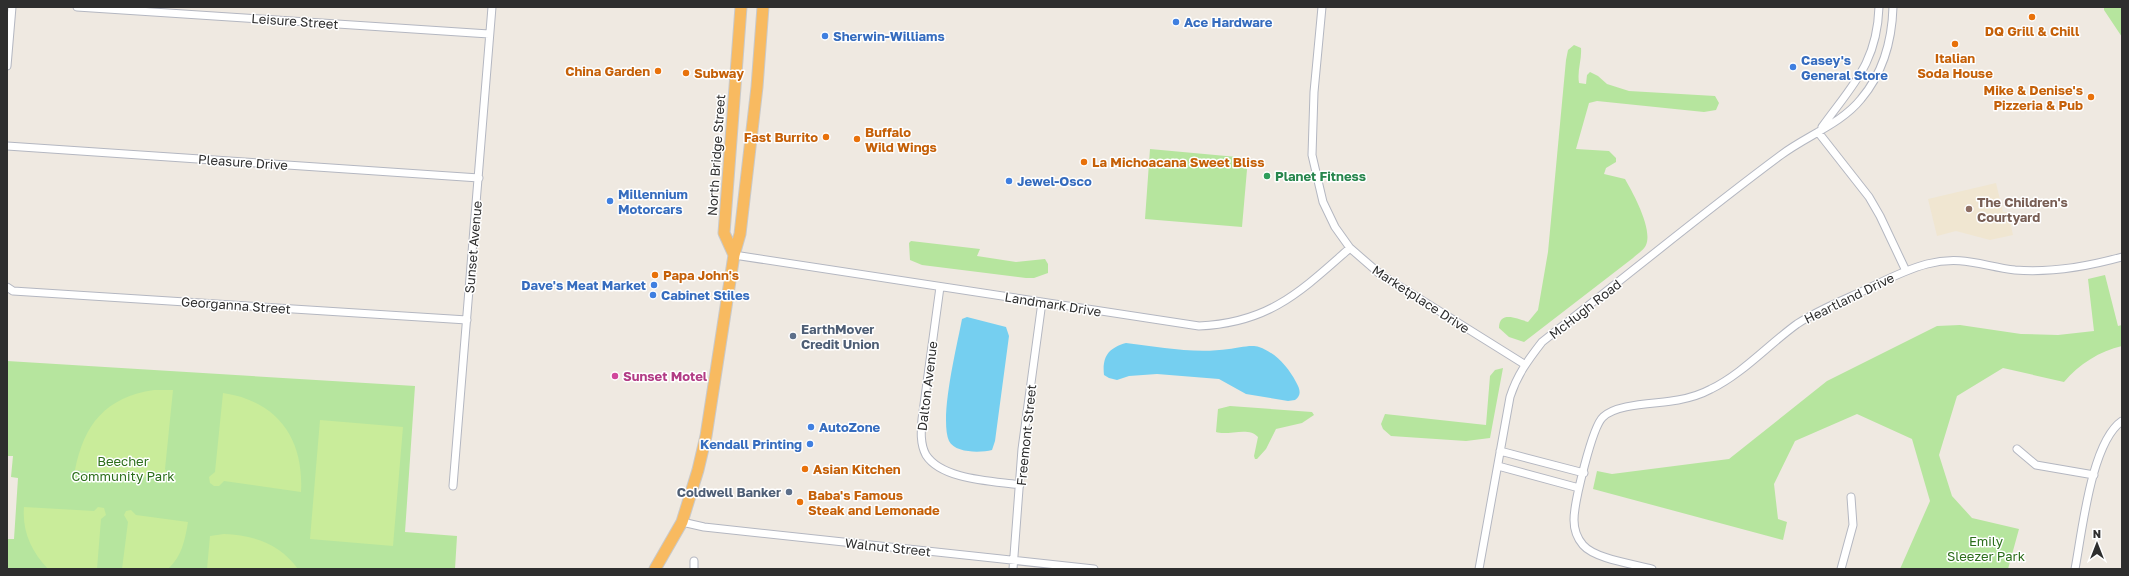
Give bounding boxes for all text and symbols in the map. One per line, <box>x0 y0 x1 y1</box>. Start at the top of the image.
street label: Leisure Street <box>251 10 339 32</box>
marker: DQ Grill & Chill <box>2027 12 2037 22</box>
place label: Ace Hardware <box>1184 14 1273 30</box>
marker: Ace Hardware <box>1171 17 1181 27</box>
place label: DQ Grill & Chill <box>1985 23 2080 39</box>
place label: Sherwin-Williams <box>833 28 945 44</box>
marker: Sherwin-Williams <box>820 31 830 41</box>
marker: Italian Soda House <box>1950 39 1960 49</box>
place label: Italian Soda House <box>1917 50 1993 81</box>
place label: Casey's General Store <box>1801 52 1888 83</box>
marker: Casey's General Store <box>1788 62 1798 72</box>
place label: China Garden <box>565 63 650 79</box>
place label: Subway <box>694 65 744 81</box>
marker: China Garden <box>653 66 663 76</box>
marker: Subway <box>681 68 691 78</box>
place label: Mike & Denise's Pizzeria & Pub <box>1984 82 2083 113</box>
marker: Mike & Denise's Pizzeria & Pub <box>2086 92 2096 102</box>
street label: North Bridge Street <box>704 94 728 216</box>
place label: Buffalo Wild Wings <box>865 124 937 155</box>
place label: Fast Burrito <box>744 129 818 145</box>
marker: Fast Burrito <box>821 132 831 142</box>
marker: Buffalo Wild Wings <box>852 134 862 144</box>
street label: Pleasure Drive <box>197 151 289 173</box>
place label: La Michoacana Sweet Bliss <box>1092 154 1264 170</box>
marker: La Michoacana Sweet Bliss <box>1079 157 1089 167</box>
place label: Planet Fitness <box>1275 168 1366 184</box>
marker: Planet Fitness <box>1262 171 1272 181</box>
place label: Jewel-Osco <box>1017 173 1092 189</box>
marker: Jewel-Osco <box>1004 176 1014 186</box>
place label: Millennium Motorcars <box>618 186 688 217</box>
place label: The Children's Courtyard <box>1977 194 2068 225</box>
marker: Millennium Motorcars <box>605 196 615 206</box>
street label: Sunset Avenue <box>461 200 485 294</box>
marker: The Children's Courtyard <box>1964 204 1974 214</box>
street label: Marketplace Drive <box>1369 262 1473 336</box>
place label: Papa John's <box>663 267 739 283</box>
street label: Heartland Drive <box>1801 269 1897 327</box>
marker: Papa John's <box>650 270 660 280</box>
street label: McHugh Road <box>1546 276 1624 342</box>
place label: Dave's Meat Market <box>521 277 646 293</box>
marker: Dave's Meat Market <box>649 280 659 290</box>
place label: Cabinet Stiles <box>661 287 750 303</box>
street label: Landmark Drive <box>1004 288 1102 320</box>
marker: Cabinet Stiles <box>648 290 658 300</box>
street label: Georganna Street <box>181 293 291 317</box>
place label: EarthMover Credit Union <box>801 321 879 352</box>
marker: EarthMover Credit Union <box>788 331 798 341</box>
street label: Dalton Avenue <box>914 340 940 432</box>
place label: Sunset Motel <box>623 368 708 384</box>
marker: Sunset Motel <box>610 371 620 381</box>
street label: Freemont Street <box>1013 384 1039 486</box>
place label: AutoZone <box>819 419 880 435</box>
marker: AutoZone <box>806 422 816 432</box>
place label: Kendall Printing <box>700 436 802 452</box>
marker: Kendall Printing <box>805 439 815 449</box>
park label: Beecher Community Park <box>71 453 175 484</box>
place label: Asian Kitchen <box>813 461 901 477</box>
marker: Asian Kitchen <box>800 464 810 474</box>
place label: Coldwell Banker <box>677 484 781 500</box>
marker: Coldwell Banker <box>784 487 794 497</box>
place label: Baba's Famous Steak and Lemonade <box>808 487 940 518</box>
marker: Baba's Famous Steak and Lemonade <box>795 497 805 507</box>
north arrow <box>2077 524 2117 564</box>
text: N <box>2093 527 2101 540</box>
park label: Emily Sleezer Park <box>1947 533 2026 564</box>
street label: Walnut Street <box>844 535 932 559</box>

